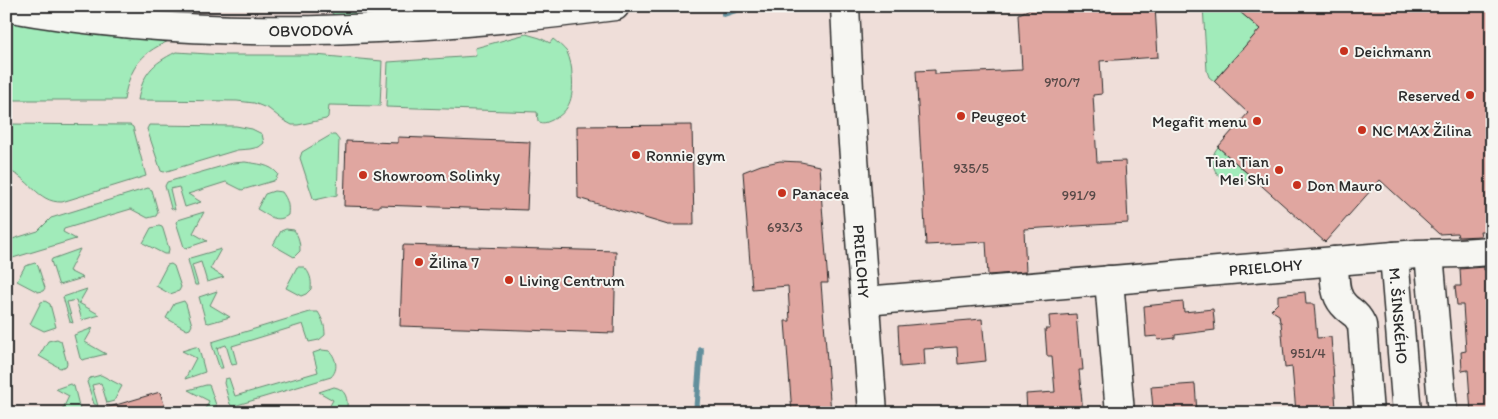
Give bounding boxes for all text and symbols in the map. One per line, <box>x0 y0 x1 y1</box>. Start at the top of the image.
street label: OBVODOVÁ <box>268 20 353 40</box>
place label: Deichmann <box>1354 42 1432 61</box>
marker: Deichmann <box>1338 45 1350 57</box>
house number: 970/7 <box>1044 74 1080 91</box>
place label: Reserved <box>1398 86 1460 105</box>
marker: Reserved <box>1464 89 1476 101</box>
place label: Peugeot <box>971 107 1026 126</box>
marker: Peugeot <box>955 110 967 122</box>
place label: Megafit menu <box>1152 112 1247 131</box>
marker: Megafit menu <box>1251 115 1263 127</box>
place label: NC MAX Žilina <box>1372 121 1472 140</box>
marker: NC MAX Žilina <box>1356 124 1368 136</box>
place label: Ronnie gym <box>646 146 725 165</box>
marker: Ronnie gym <box>630 149 642 161</box>
place label: Tian Tian Mei Shi <box>1206 152 1269 189</box>
house number: 935/5 <box>953 160 989 177</box>
marker: Tian Tian Mei Shi <box>1273 164 1285 176</box>
place label: Showroom Solinky <box>373 166 501 185</box>
marker: Showroom Solinky <box>357 169 369 181</box>
place label: Don Mauro <box>1307 176 1382 195</box>
marker: Don Mauro <box>1291 179 1303 191</box>
place label: Panacea <box>792 184 850 203</box>
marker: Panacea <box>776 187 788 199</box>
house number: 991/9 <box>1062 187 1096 204</box>
house number: 693/3 <box>767 219 803 236</box>
street label: PRIELOHY <box>850 224 874 299</box>
place label: Žilina 7 <box>429 253 479 272</box>
street label: PRIELOHY <box>1228 254 1303 280</box>
marker: Žilina 7 <box>413 256 425 268</box>
street label: M. ŠINSKÉHO <box>1385 267 1412 365</box>
place label: Living Centrum <box>519 271 625 290</box>
marker: Living Centrum <box>503 274 515 286</box>
house number: 951/4 <box>1290 345 1326 362</box>

